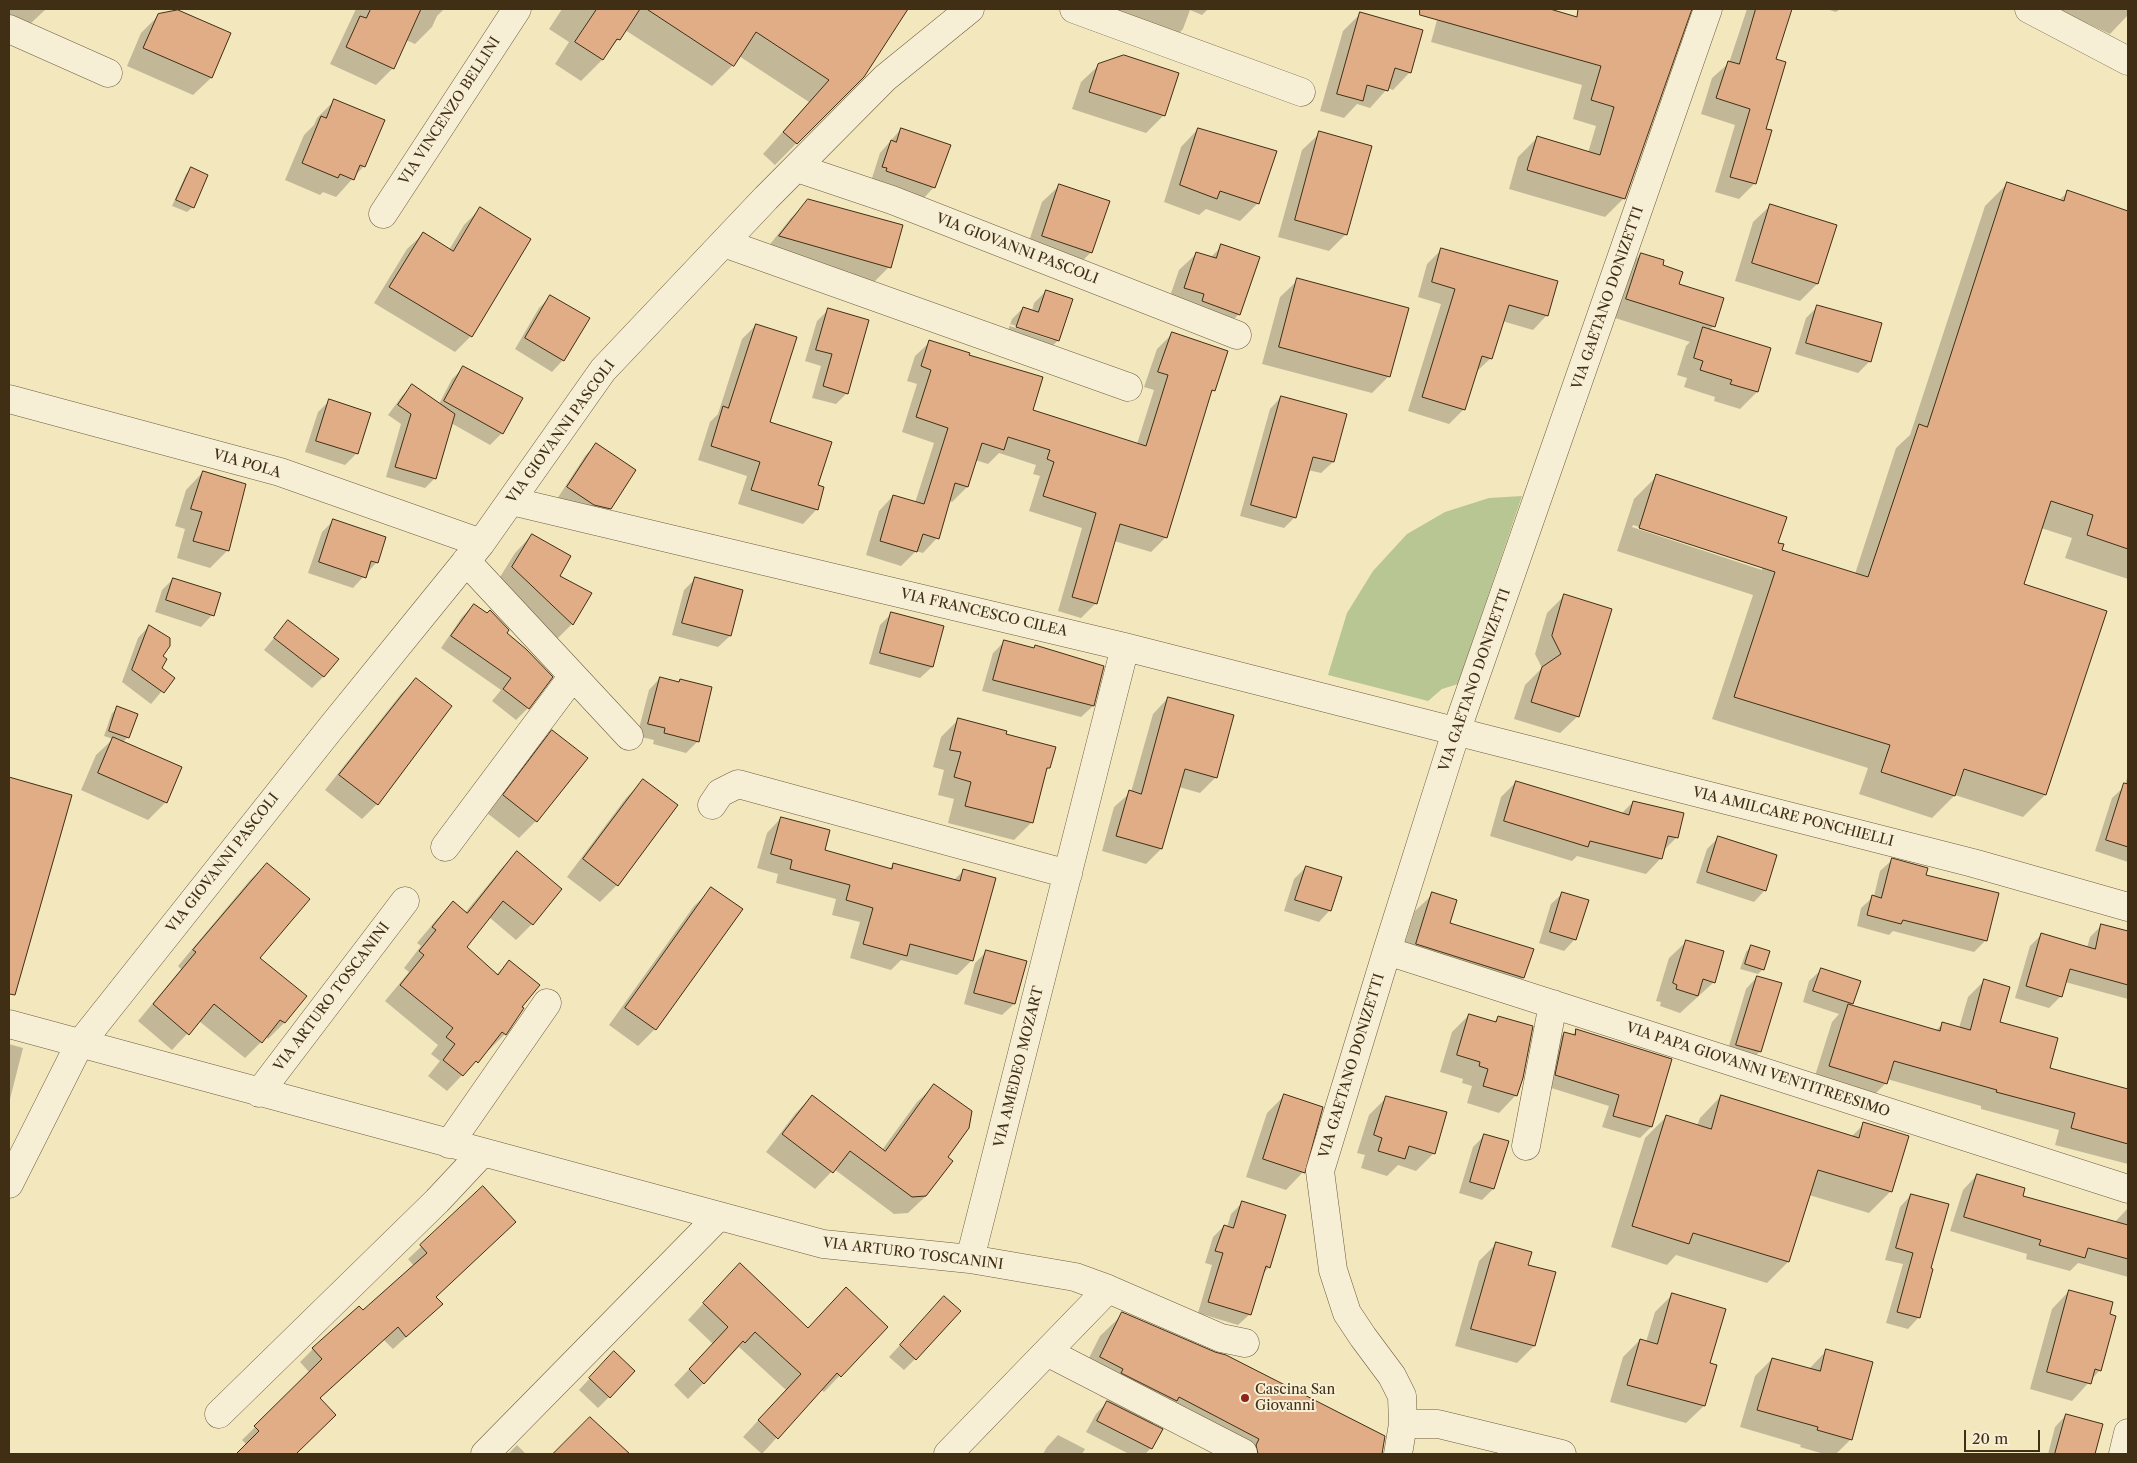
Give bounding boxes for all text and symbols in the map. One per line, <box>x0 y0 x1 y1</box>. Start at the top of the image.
street label: VIA VINCENZO BELLINI <box>396 34 504 188</box>
street label: VIA GAETANO DONIZETTI <box>1569 204 1647 392</box>
street label: VIA GIOVANNI PASCOLI <box>933 210 1101 288</box>
street label: VIA GIOVANNI PASCOLI <box>503 357 619 507</box>
street label: VIA POLA <box>211 446 283 482</box>
street label: VIA FRANCESCO CILEA <box>899 586 1069 640</box>
street label: VIA GAETANO DONIZETTI <box>1436 586 1514 774</box>
street label: VIA AMILCARE PONCHIELLI <box>1691 784 1895 850</box>
street label: VIA GIOVANNI PASCOLI <box>163 790 283 936</box>
street label: VIA ARTURO TOSCANINI <box>271 919 393 1075</box>
street label: VIA GAETANO DONIZETTI <box>1316 972 1388 1160</box>
street label: VIA AMEDEO MOZART <box>991 985 1047 1149</box>
street label: VIA PAPA GIOVANNI VENTITREESIMO <box>1624 1019 1892 1121</box>
street label: VIA ARTURO TOSCANINI <box>822 1235 1004 1273</box>
place label: Cascina San Giovanni <box>1255 1382 1335 1414</box>
marker: Cascina San Giovanni <box>1239 1392 1251 1404</box>
scale bar <box>1967 1420 2043 1452</box>
text: 20 m <box>1972 1429 2008 1448</box>

